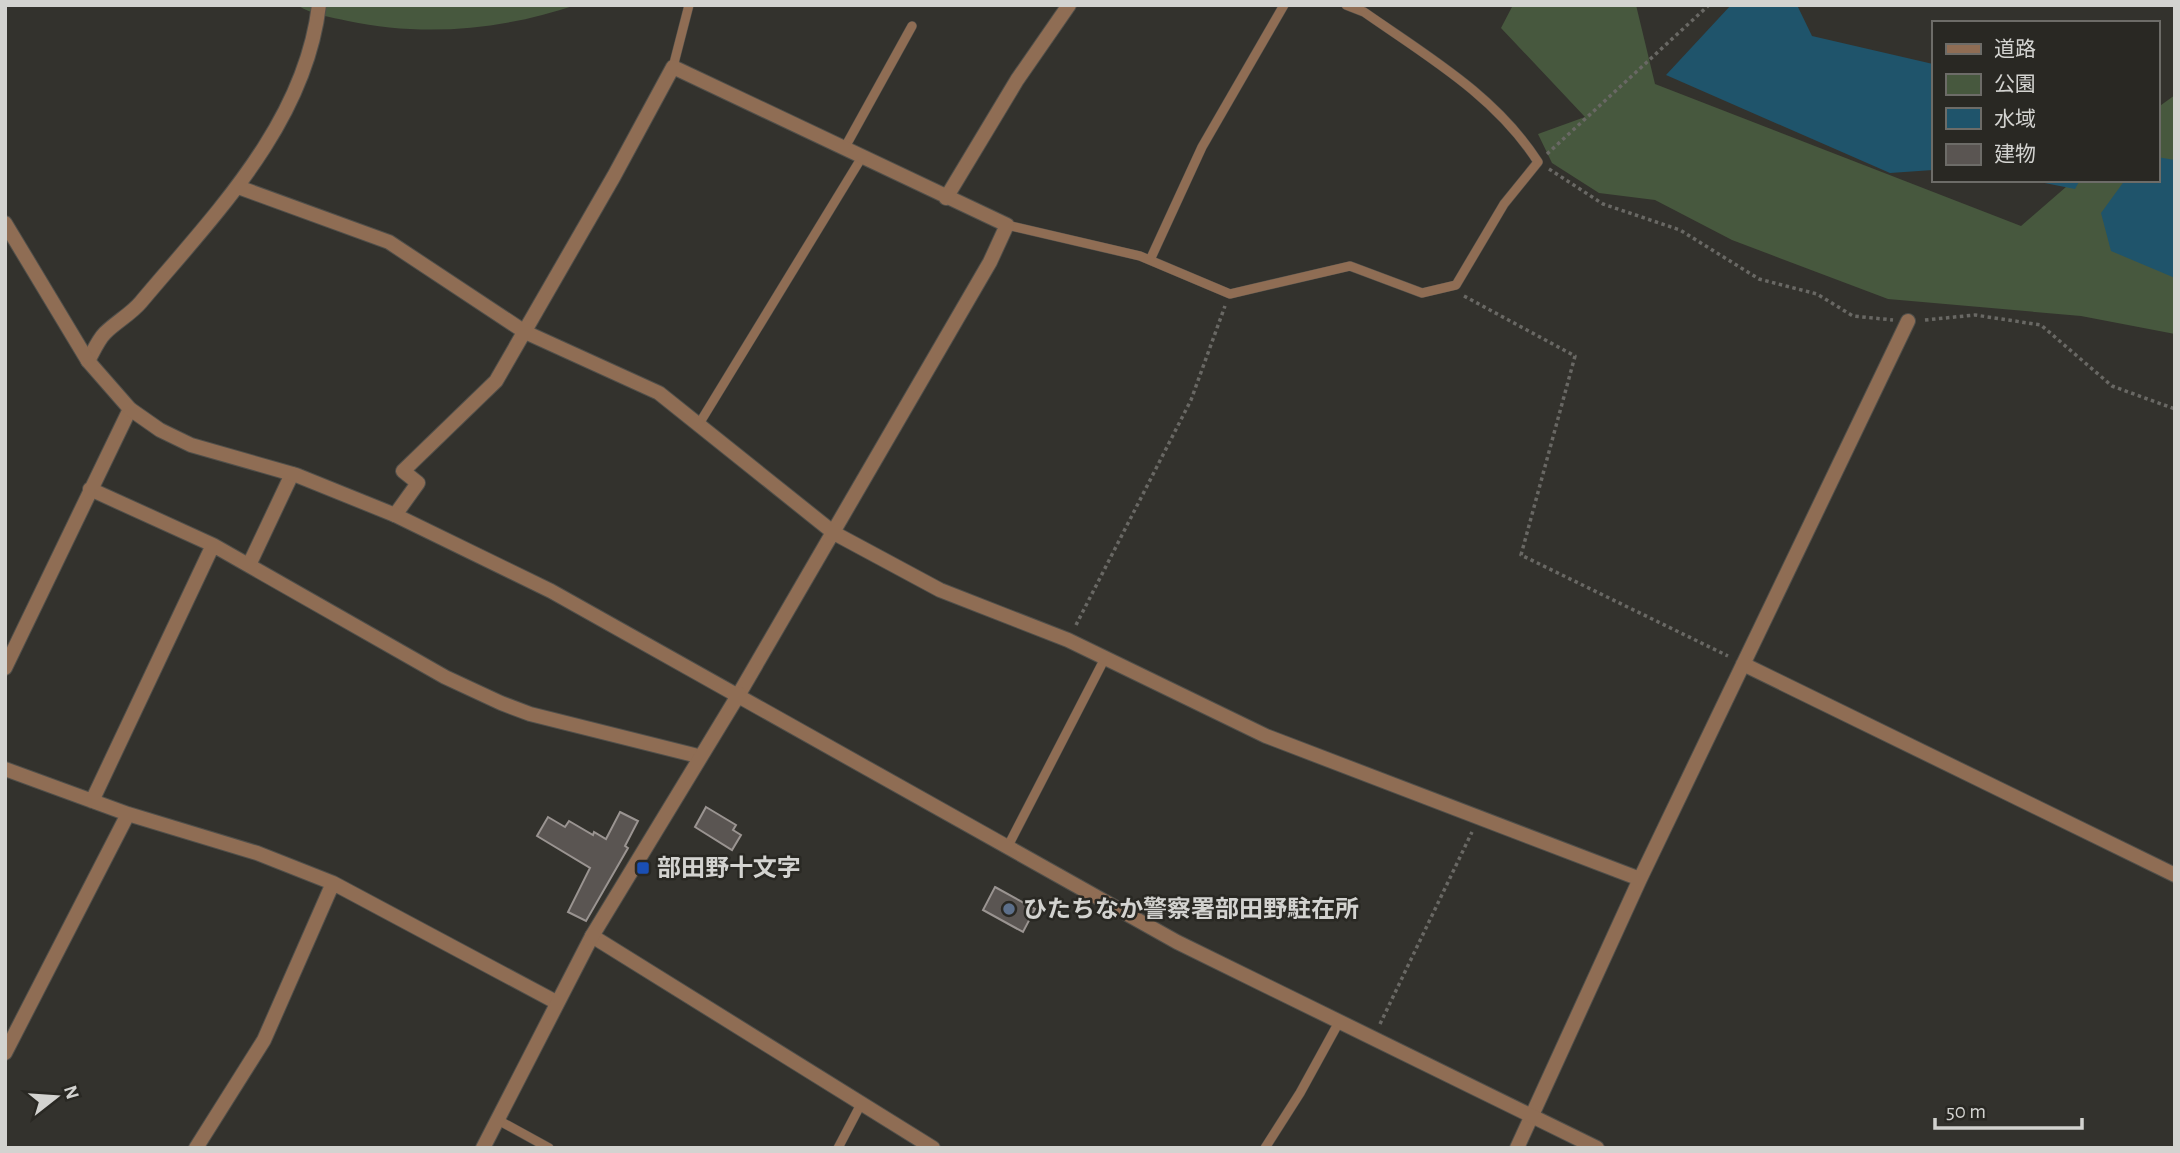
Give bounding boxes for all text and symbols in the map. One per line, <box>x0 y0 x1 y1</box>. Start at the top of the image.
legend <box>1932 21 2159 182</box>
text: 道路 <box>1994 38 2036 60</box>
text: 公園 <box>1994 74 2036 95</box>
text: 水域 <box>1994 108 2036 130</box>
text: 建物 <box>1994 143 2036 165</box>
place label: 部田野十文字 <box>657 855 801 881</box>
marker: 部田野十文字 <box>635 860 651 876</box>
place label: ひたちなか警察署部田野駐在所 <box>1023 896 1359 922</box>
marker: ひたちなか警察署部田野駐在所 <box>1001 901 1017 917</box>
north arrow <box>21 1062 91 1132</box>
text: N <box>60 1083 82 1102</box>
scale bar <box>1935 1086 2082 1130</box>
text: 50 m <box>1946 1101 1986 1122</box>

